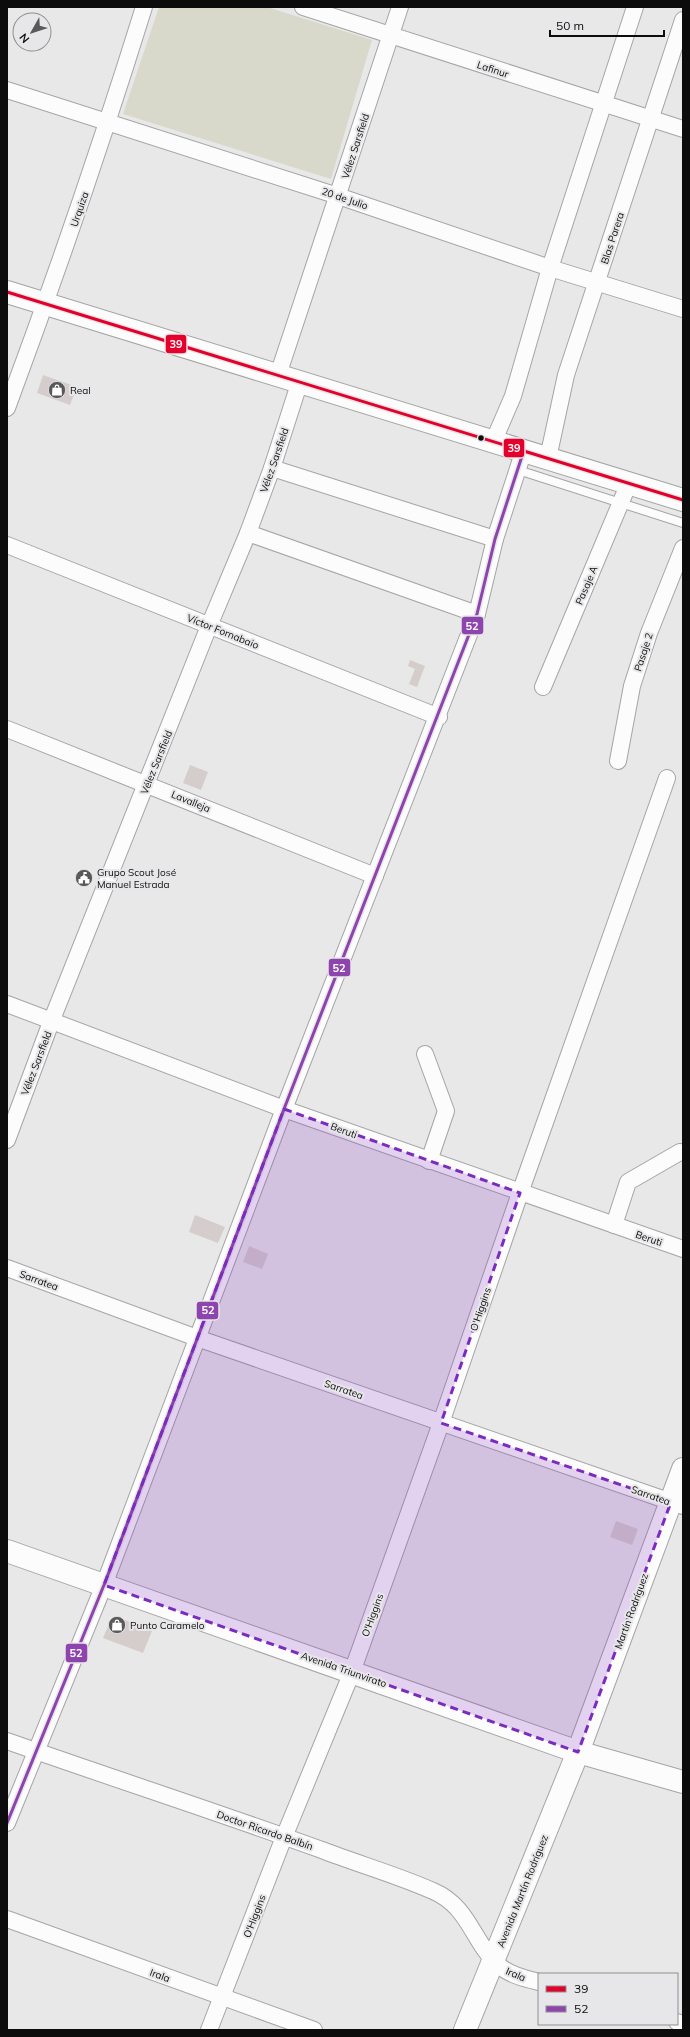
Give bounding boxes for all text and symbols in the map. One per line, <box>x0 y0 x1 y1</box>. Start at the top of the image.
north arrow <box>12 12 52 52</box>
scale bar <box>550 12 664 38</box>
text: 50 m <box>556 18 584 33</box>
text: N <box>16 31 32 46</box>
street label: Lafinur <box>475 58 511 81</box>
street label: Vélez Sarsfield <box>339 112 372 180</box>
street label: 20 de Julio <box>320 184 370 213</box>
street label: Urquiza <box>67 190 92 228</box>
street label: Blas Parera <box>598 211 627 266</box>
line badge: 39 <box>165 334 187 354</box>
text: 39 <box>169 337 183 351</box>
shop icon: Real <box>47 380 67 400</box>
place label: Real <box>70 384 91 397</box>
street label: Vélez Sarsfield <box>257 426 292 494</box>
unlabelled marker <box>476 433 486 443</box>
line badge: 39 <box>503 438 525 458</box>
text: 39 <box>507 441 521 455</box>
street label: Pasaje A <box>572 563 601 607</box>
street label: Víctor Fornabaio <box>185 611 261 652</box>
line badge: 52 <box>461 616 484 635</box>
text: 52 <box>465 619 479 633</box>
street label: Pasaje 2 <box>631 631 656 673</box>
street label: Vélez Sarsfield <box>138 728 175 796</box>
street label: Lavalleja <box>169 788 212 815</box>
place label: Grupo Scout José Manuel Estrada <box>97 866 176 891</box>
public building icon: Grupo Scout José Manuel Estrada <box>74 868 94 888</box>
line badge: 52 <box>328 958 351 977</box>
text: 52 <box>332 961 346 975</box>
street label: Vélez Sarsfield <box>18 1029 55 1097</box>
street label: Beruti <box>329 1120 359 1141</box>
street label: Beruti <box>634 1228 664 1249</box>
street label: Sarratea <box>18 1267 60 1293</box>
street label: O'Higgins <box>467 1286 494 1333</box>
line badge: 52 <box>196 1301 219 1320</box>
text: 52 <box>201 1303 215 1317</box>
street label: Sarratea <box>323 1377 365 1402</box>
street label: Sarratea <box>630 1483 672 1508</box>
street label: Martín Rodríguez <box>612 1571 651 1651</box>
street label: O'Higgins <box>359 1592 386 1639</box>
shop icon: Punto Caramelo <box>107 1615 127 1635</box>
place label: Punto Caramelo <box>130 1619 205 1632</box>
line badge: 52 <box>65 1643 88 1663</box>
text: 52 <box>69 1646 83 1660</box>
street label: Avenida Triunvirato <box>299 1649 389 1690</box>
street label: Doctor Ricardo Balbín <box>215 1808 315 1853</box>
street label: Avenida Martín Rodríguez <box>494 1833 551 1949</box>
street label: O'Higgins <box>240 1893 269 1940</box>
street label: Irala <box>504 1964 528 1984</box>
street label: Irala <box>148 1966 172 1985</box>
legend <box>538 1973 678 2025</box>
text: 39 <box>574 1981 588 1996</box>
text: 52 <box>574 2001 588 2016</box>

